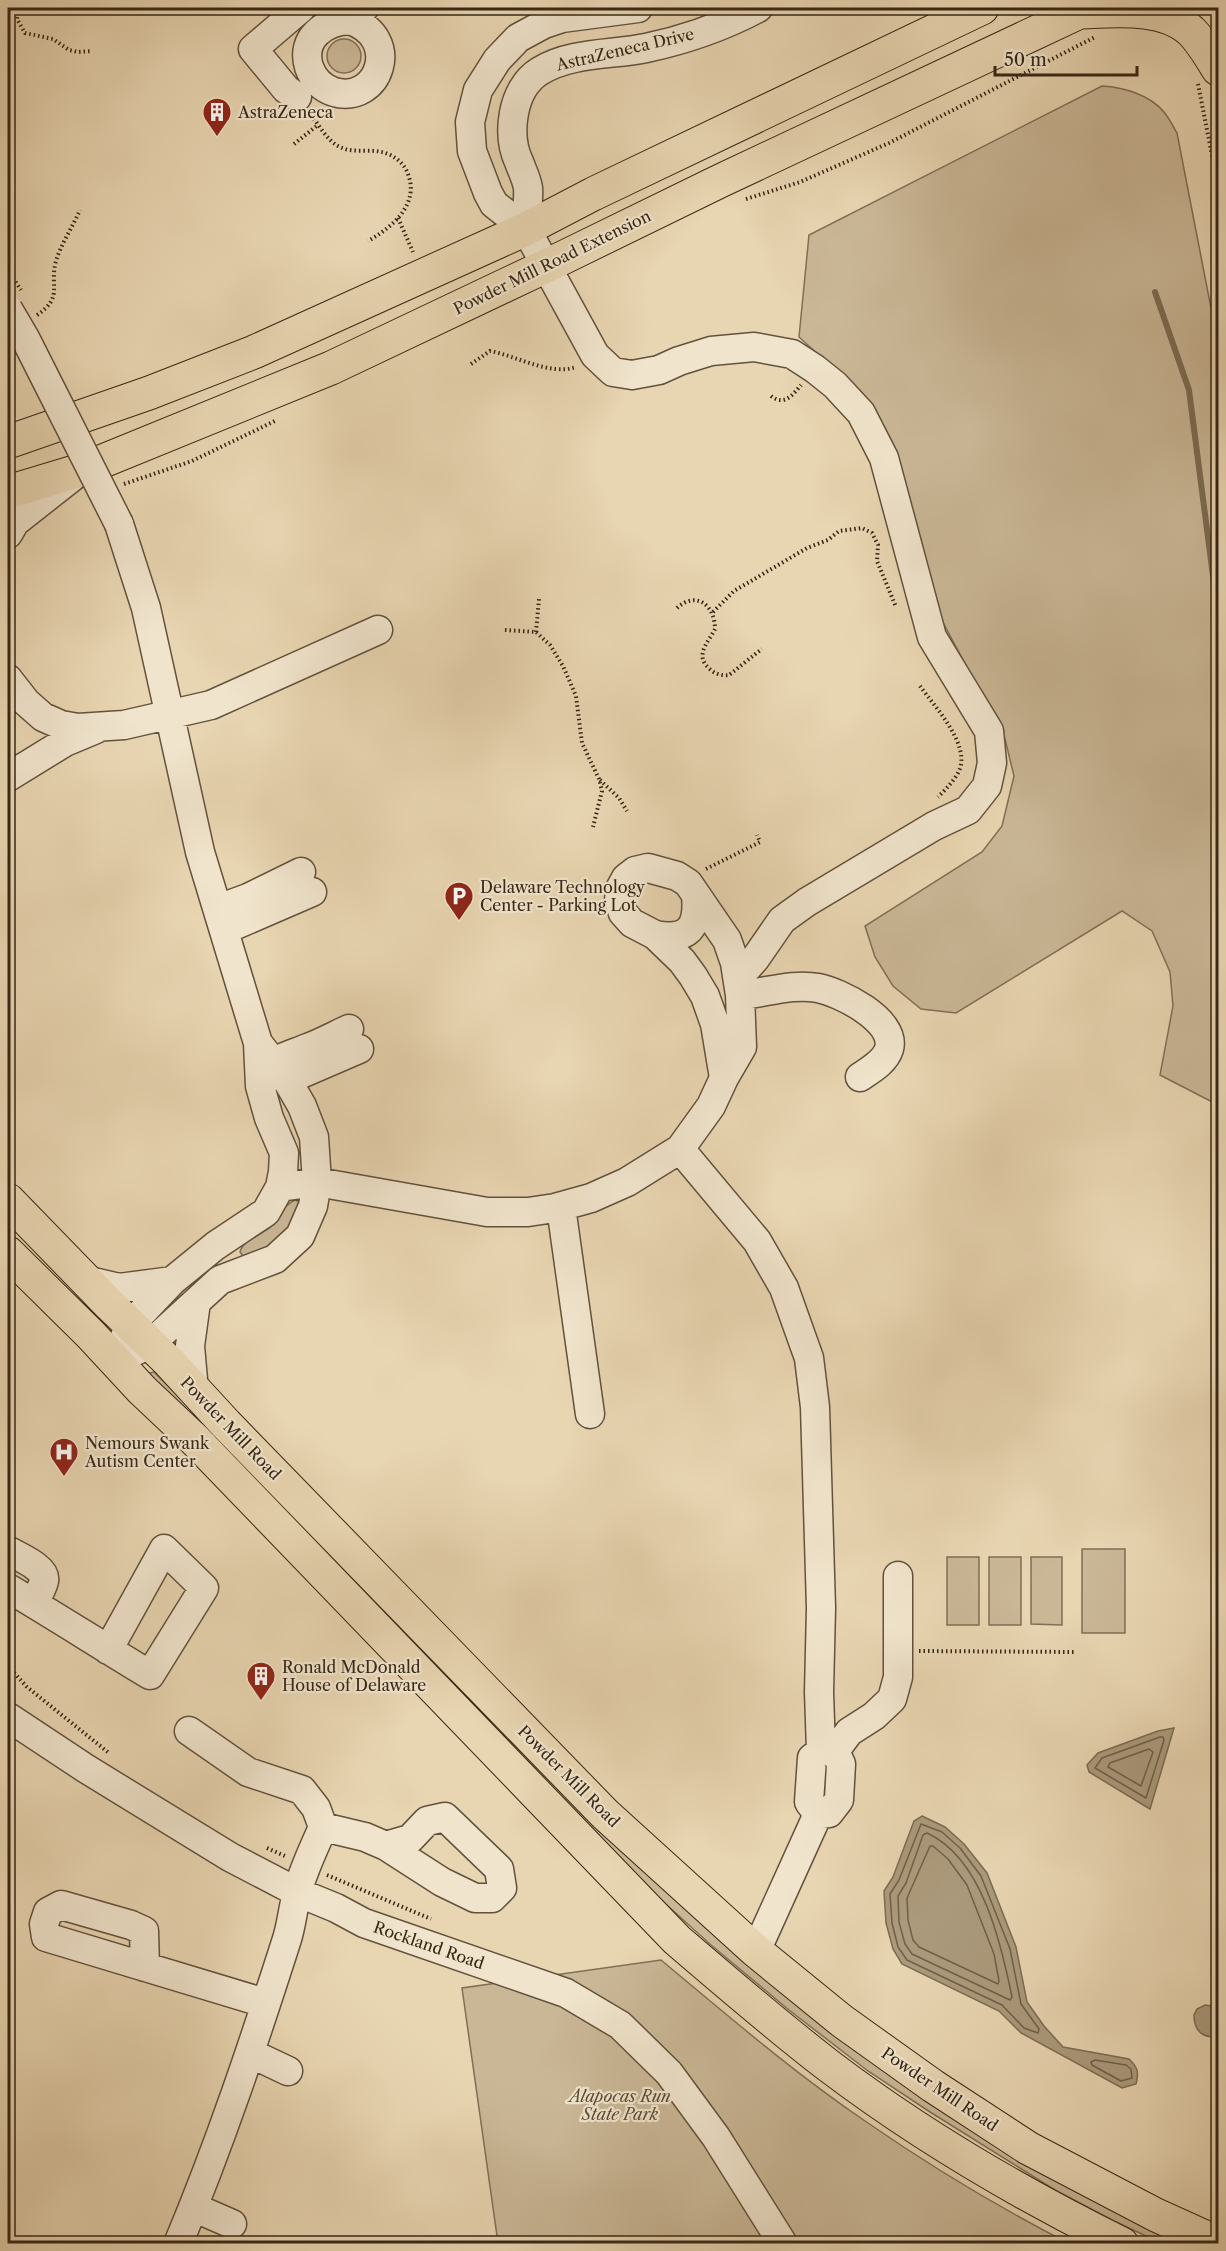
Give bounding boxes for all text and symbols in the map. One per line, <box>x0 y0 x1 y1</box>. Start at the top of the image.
street label: AstraZeneca Drive <box>553 23 696 75</box>
scale bar <box>995 39 1138 77</box>
text: 50 m <box>1004 49 1047 71</box>
building icon: AstraZeneca <box>201 96 233 138</box>
place label: AstraZeneca <box>237 102 334 122</box>
street label: Powder Mill Road Extension <box>450 205 654 319</box>
place label: Delaware Technology Center - Parking Lot <box>480 877 646 915</box>
parking icon: Delaware Technology Center - Parking Lot <box>443 880 475 922</box>
street label: Powder Mill Road <box>177 1372 286 1484</box>
place label: Nemours Swank Autism Center <box>84 1433 210 1471</box>
hospital icon: Nemours Swank Autism Center <box>48 1436 80 1478</box>
place label: Ronald McDonald House of Delaware <box>282 1657 426 1695</box>
building icon: Ronald McDonald House of Delaware <box>245 1660 277 1702</box>
street label: Powder Mill Road <box>514 1721 624 1831</box>
street label: Rockland Road <box>371 1917 487 1973</box>
street label: Powder Mill Road <box>878 2043 1002 2135</box>
park label: Alapocas Run State Park <box>566 2086 671 2124</box>

